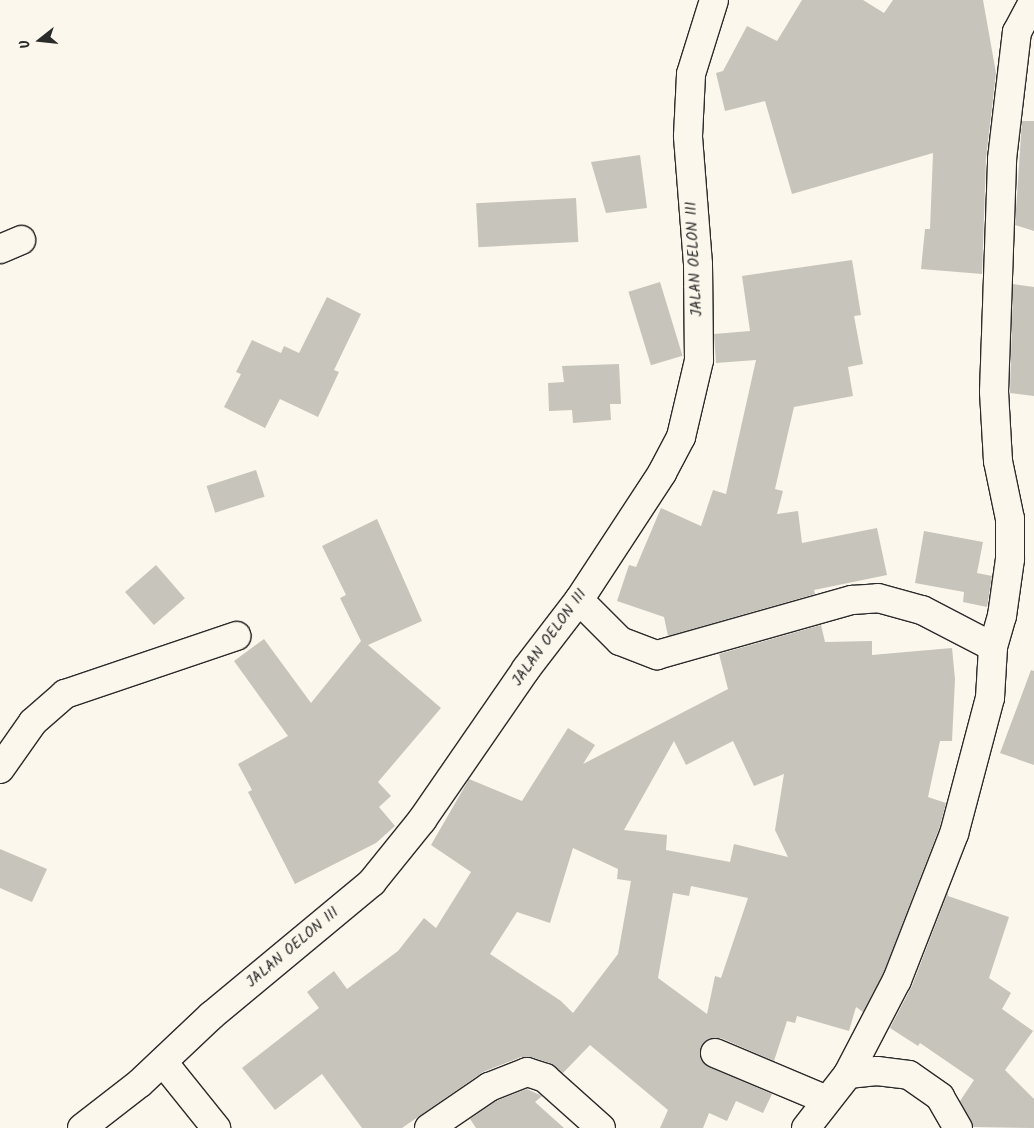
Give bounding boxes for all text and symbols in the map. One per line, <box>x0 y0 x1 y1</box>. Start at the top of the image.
north arrow <box>15 15 65 65</box>
text: U <box>14 37 37 51</box>
street label: JALAN OELON III <box>683 201 707 317</box>
street label: JALAN OELON III <box>509 586 591 690</box>
street label: JALAN OELON III <box>243 904 343 992</box>

